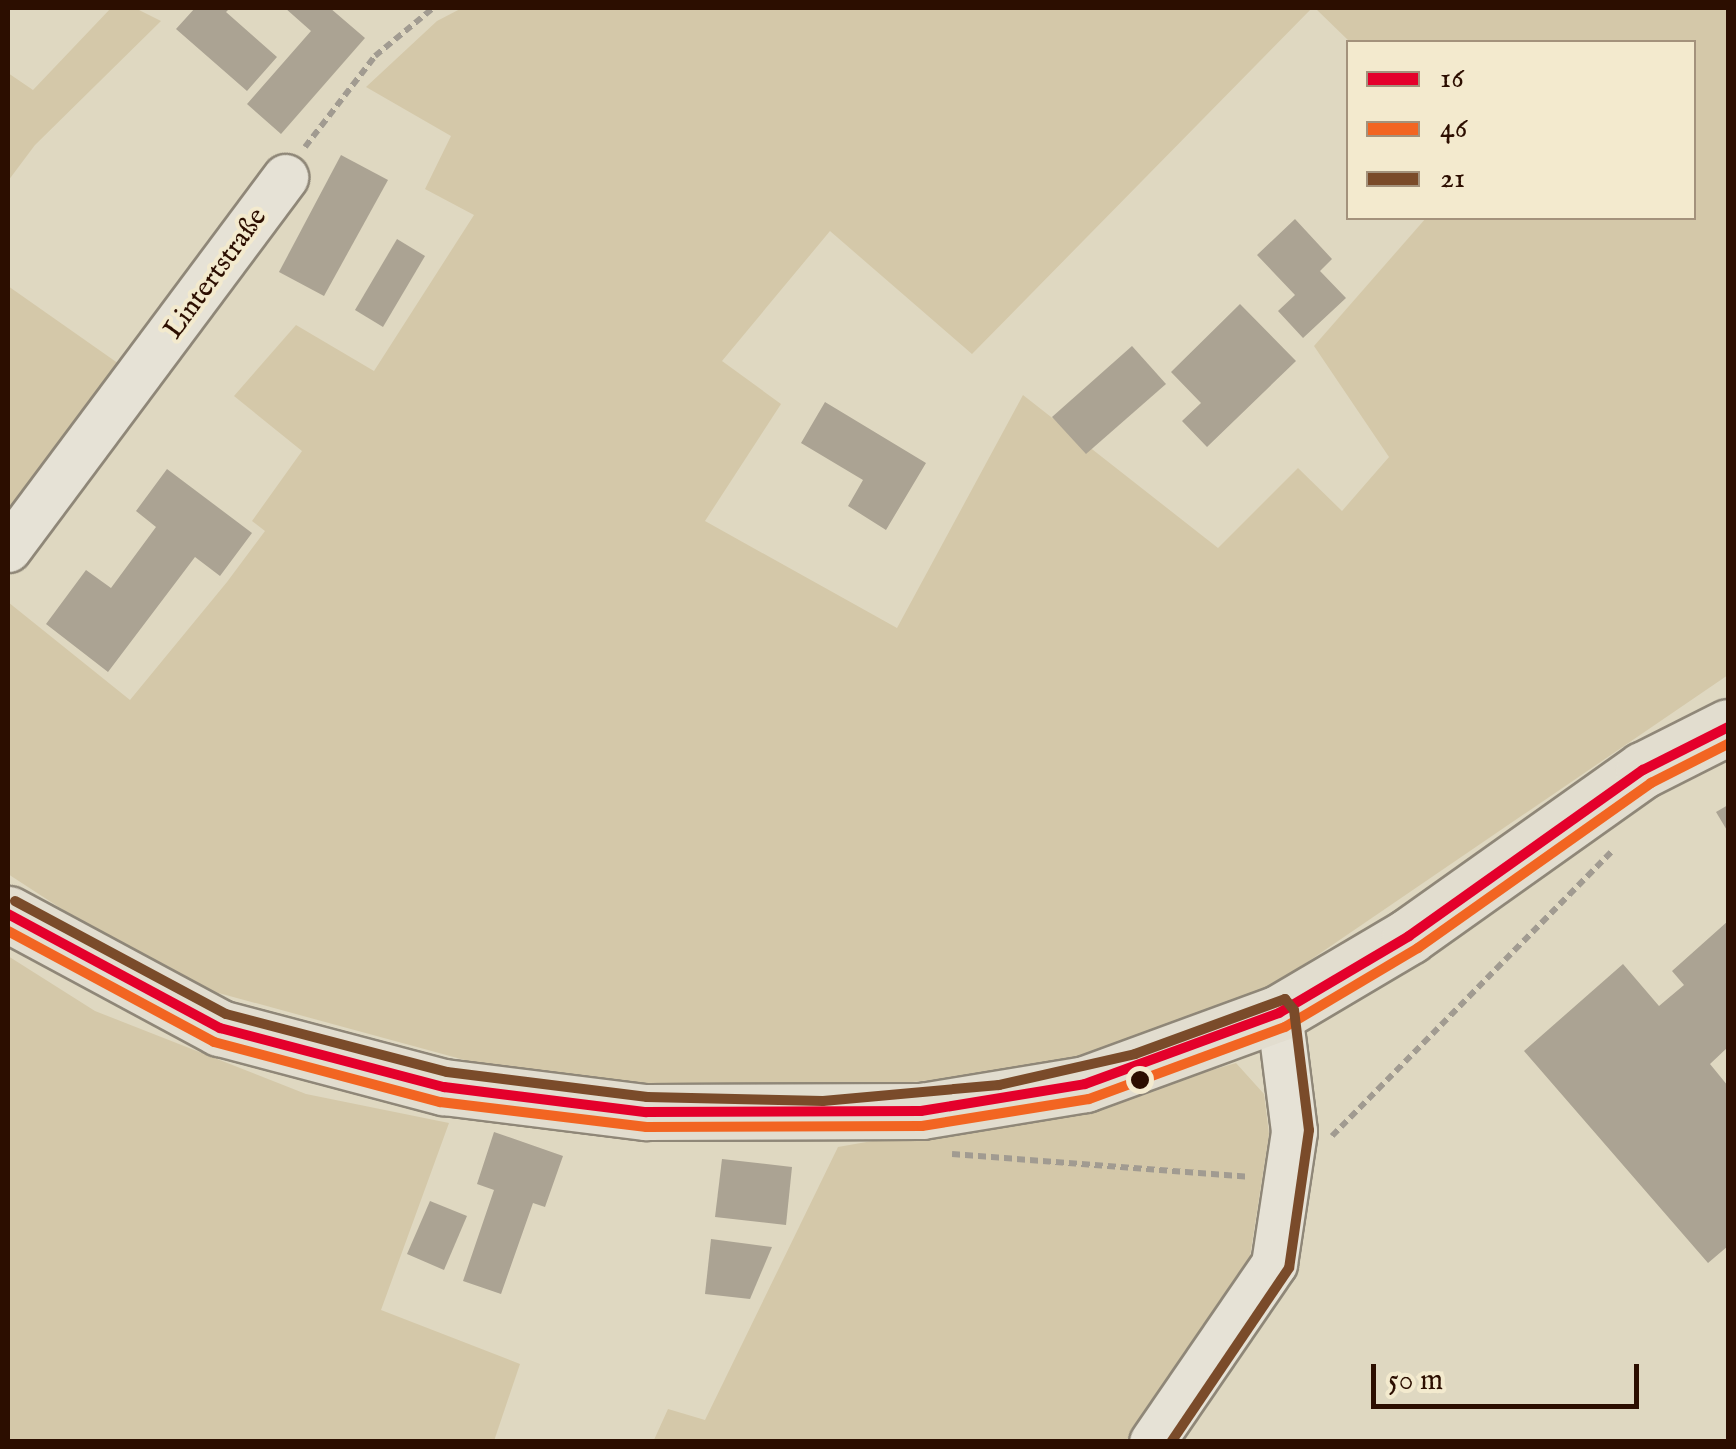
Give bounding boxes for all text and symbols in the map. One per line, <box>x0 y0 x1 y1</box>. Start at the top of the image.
legend <box>1346 40 1696 220</box>
text: 16 <box>1440 60 1464 98</box>
text: 46 <box>1440 110 1467 148</box>
text: 21 <box>1440 160 1465 198</box>
street label: Lintertstraße <box>157 202 275 346</box>
unlabelled marker <box>1130 1070 1150 1090</box>
scale bar <box>1376 1344 1644 1406</box>
text: 50 m <box>1388 1362 1443 1400</box>

